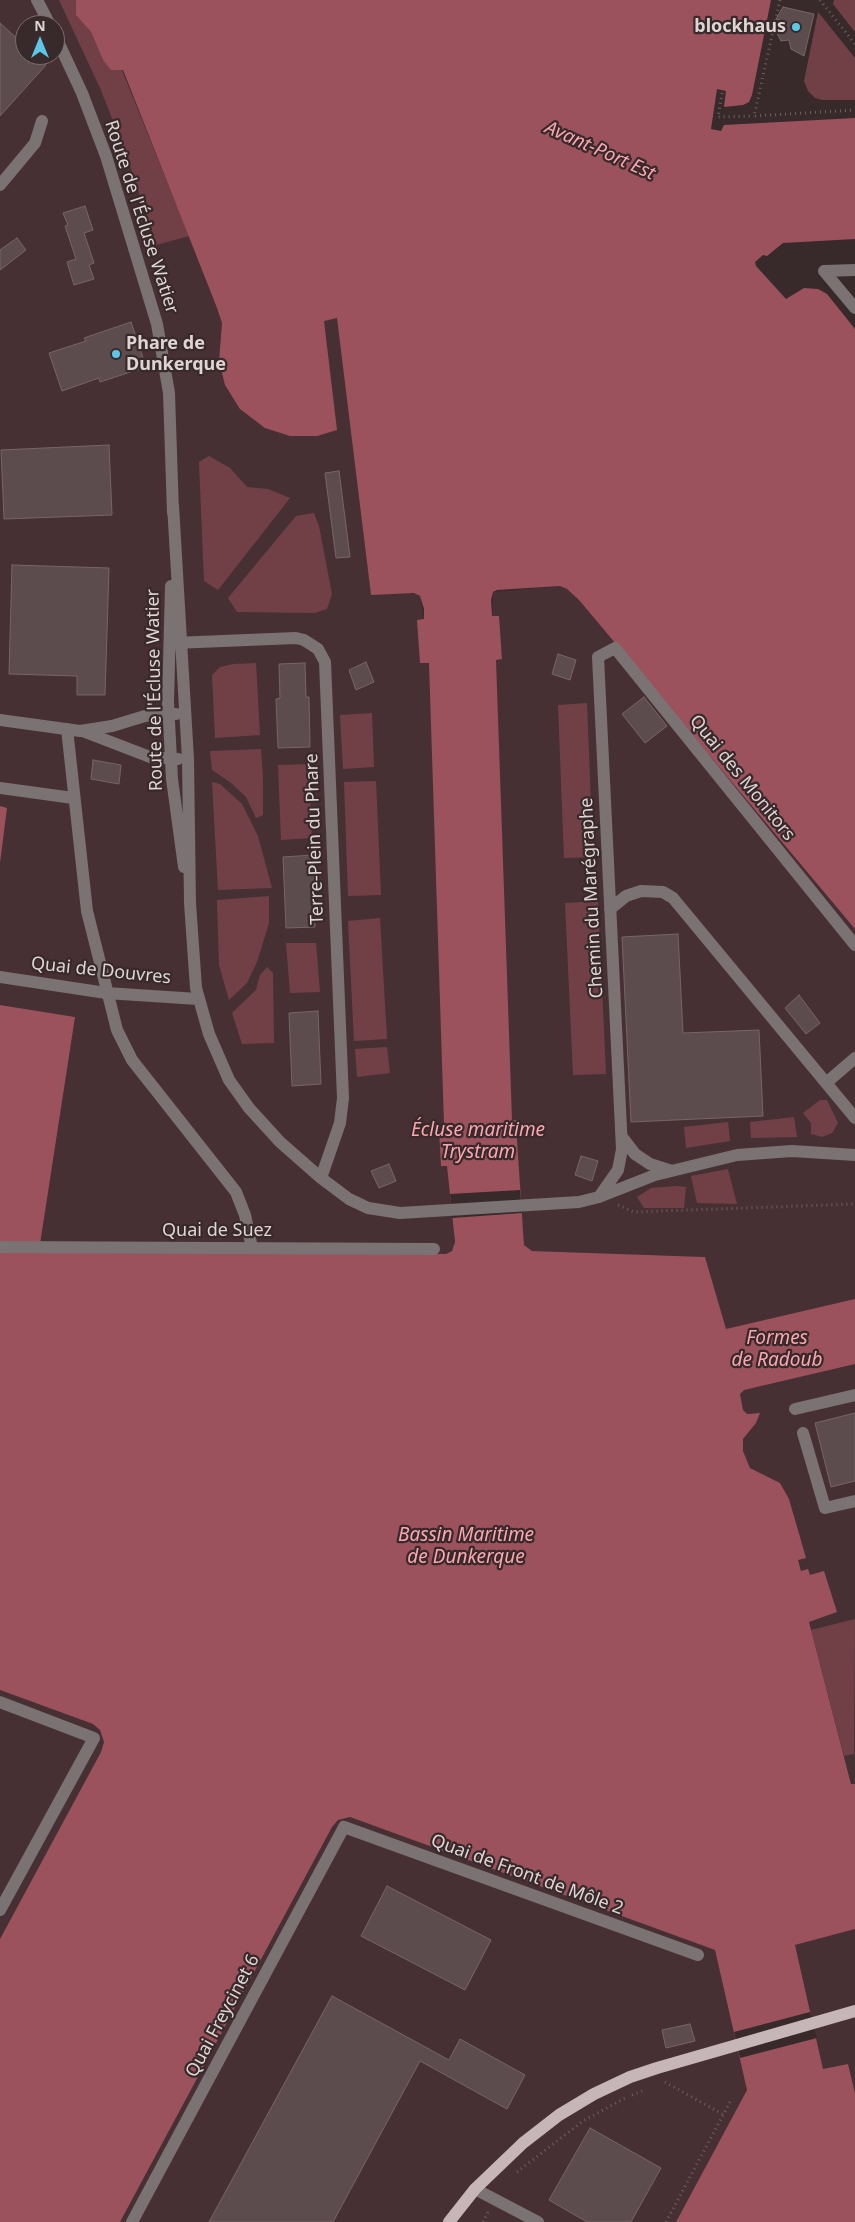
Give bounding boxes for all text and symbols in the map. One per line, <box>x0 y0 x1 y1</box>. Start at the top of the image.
north arrow <box>15 15 65 65</box>
text: N <box>34 16 46 35</box>
place label: blockhaus <box>694 16 786 38</box>
marker: blockhaus <box>790 21 802 33</box>
water label: Avant-Port Est <box>541 117 659 185</box>
street label: Route de l'Écluse Watier <box>99 118 183 316</box>
place label: Phare de Dunkerque <box>126 333 226 376</box>
marker: Phare de Dunkerque <box>110 348 122 360</box>
street label: Route de l'Écluse Watier <box>142 589 168 791</box>
street label: Quai des Monitors <box>685 711 799 845</box>
street label: Terre-Plein du Phare <box>301 753 329 925</box>
street label: Chemin du Marégraphe <box>576 797 608 999</box>
street label: Quai de Douvres <box>30 953 172 989</box>
water label: Écluse maritime Trystram <box>411 1120 545 1164</box>
street label: Quai de Suez <box>162 1220 272 1242</box>
water label: Formes de Radoub <box>732 1328 822 1372</box>
water label: Bassin Maritime de Dunkerque <box>398 1525 534 1569</box>
street label: Quai de Front de Môle 2 <box>428 1830 626 1920</box>
street label: Quai Freycinet 6 <box>182 1951 264 2081</box>

